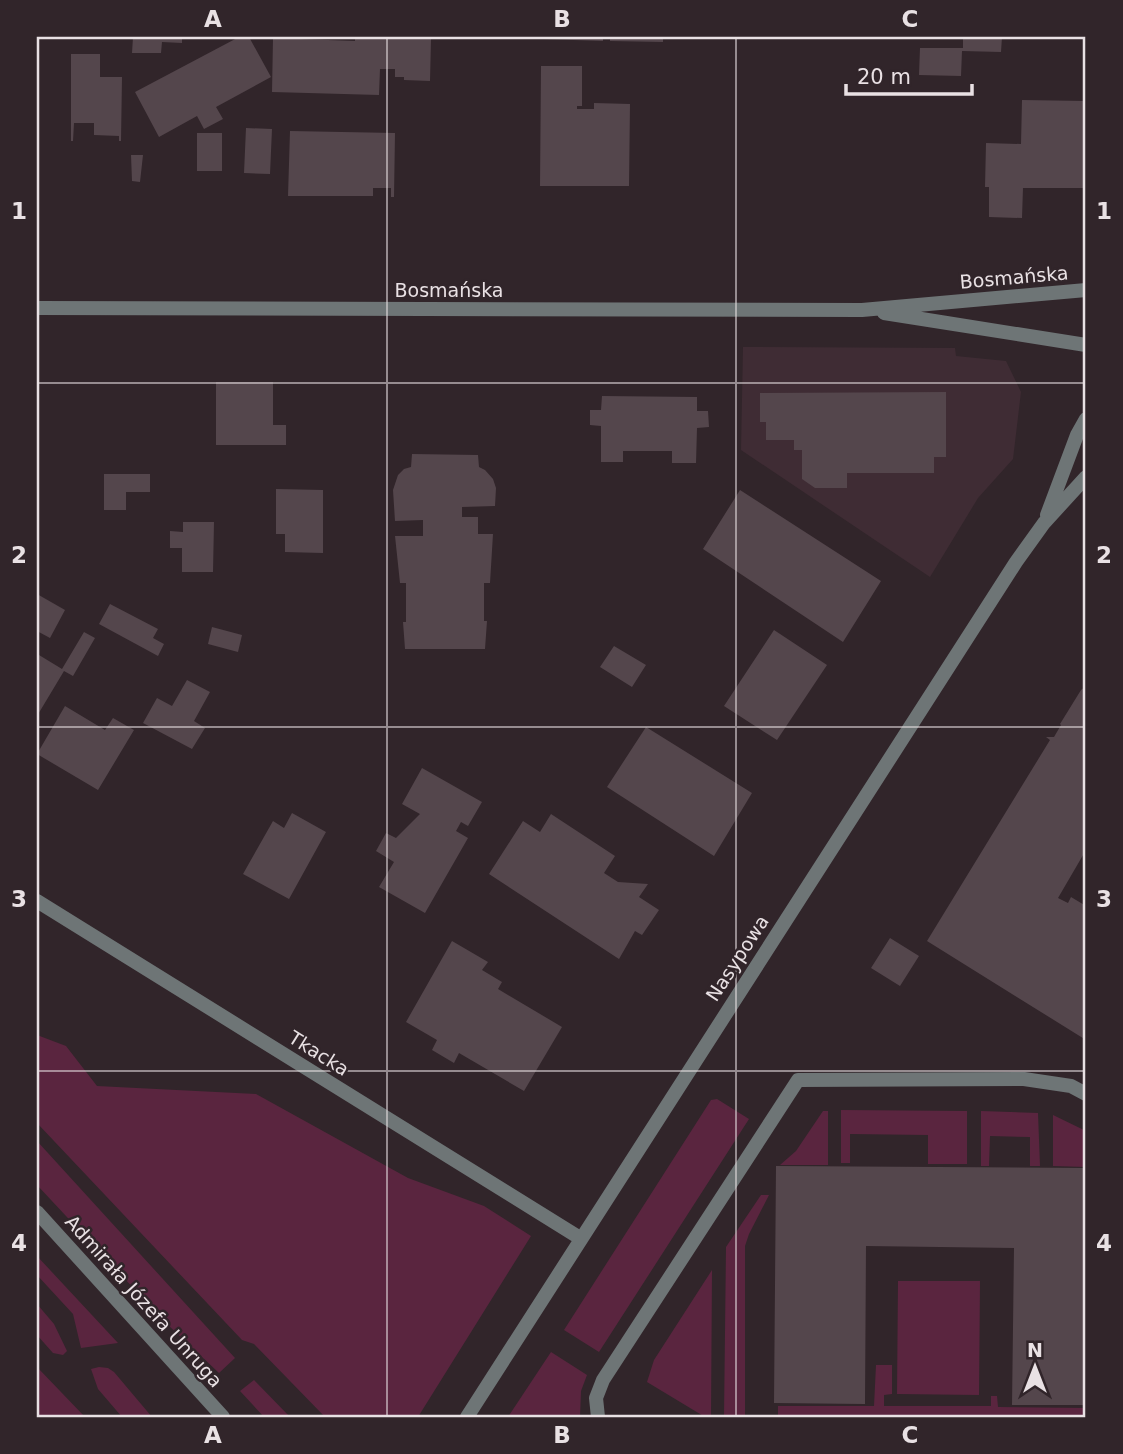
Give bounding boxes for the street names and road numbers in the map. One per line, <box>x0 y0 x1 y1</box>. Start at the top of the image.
street label: Bosmańska <box>959 261 1069 293</box>
street label: Bosmańska <box>395 279 503 301</box>
street label: Nasypowa <box>701 911 773 1005</box>
street label: Tkacka <box>284 1025 353 1080</box>
street label: Admirała Józefa Unruga <box>61 1210 227 1392</box>

